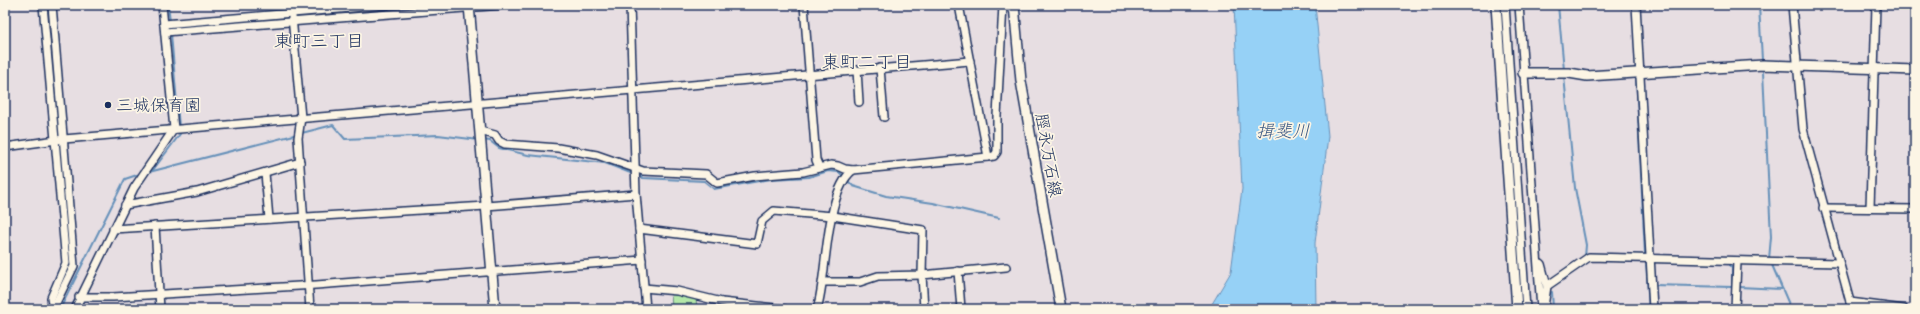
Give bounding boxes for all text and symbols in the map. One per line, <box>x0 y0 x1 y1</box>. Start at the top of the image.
district label: 東町三丁目 <box>274 30 364 52</box>
district label: 東町二丁目 <box>822 51 912 73</box>
place label: 三城保育園 <box>116 95 201 115</box>
marker: 三城保育園 <box>103 100 113 110</box>
street label: 脛永万石線 <box>1032 111 1066 199</box>
water label: 揖斐川 <box>1256 120 1310 142</box>

